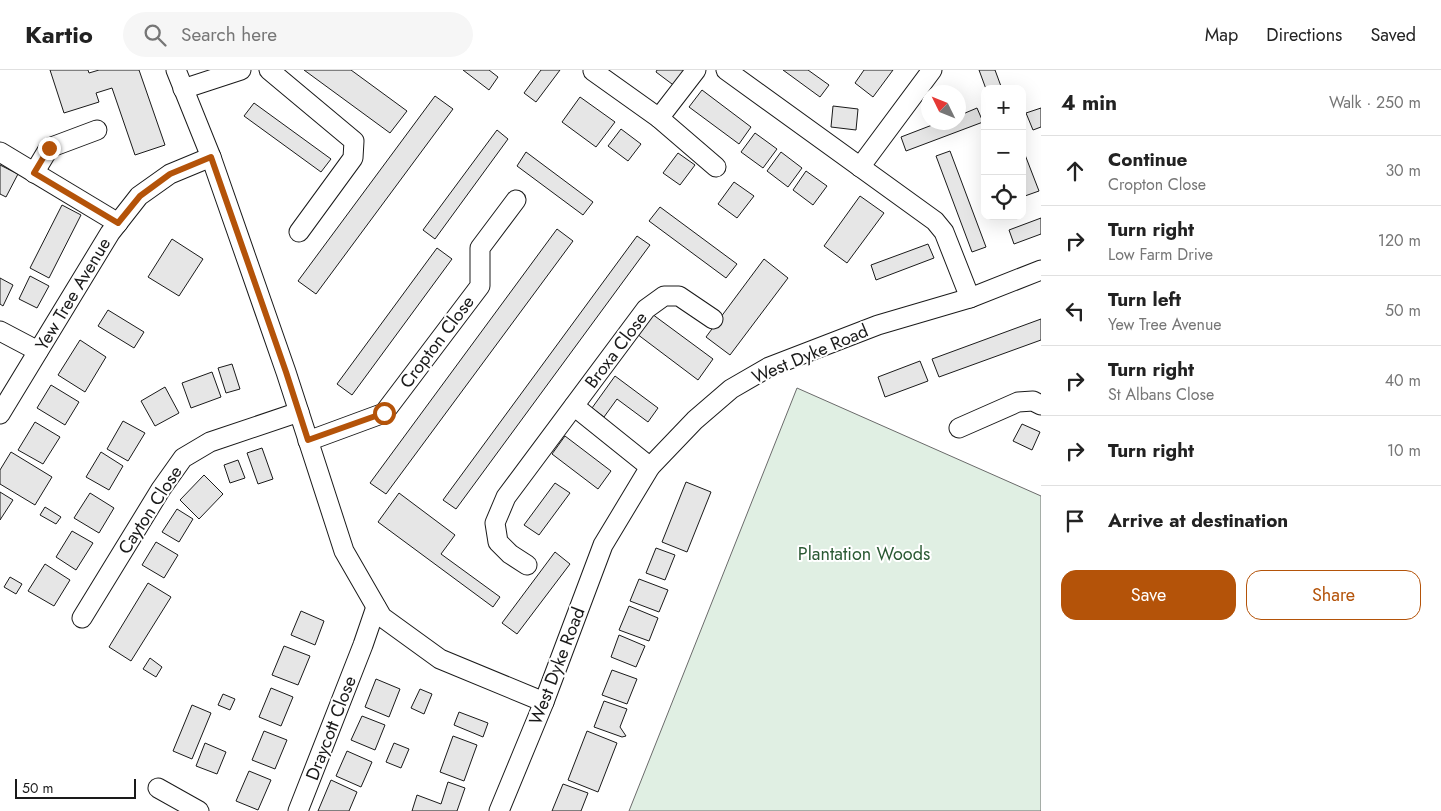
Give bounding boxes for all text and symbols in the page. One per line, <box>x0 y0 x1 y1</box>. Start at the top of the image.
search box <box>123 12 473 57</box>
text: Kartio <box>25 17 93 52</box>
icon: search <box>141 21 169 49</box>
text: Search here <box>181 21 277 48</box>
text: Map <box>1205 22 1238 48</box>
text: Directions <box>1266 22 1342 48</box>
text: Saved <box>1370 22 1416 48</box>
north arrow <box>921 85 966 130</box>
map controls <box>981 85 1026 220</box>
button: + <box>981 85 1026 130</box>
text: 4 min <box>1061 88 1117 118</box>
text: Walk · 250 m <box>1329 91 1421 114</box>
button: − <box>981 130 1026 175</box>
route end <box>38 137 61 160</box>
text: Continue <box>1108 146 1187 173</box>
icon: ahead <box>1061 157 1089 185</box>
text: 30 m <box>1385 159 1421 182</box>
text: Cropton Close <box>1108 173 1206 196</box>
button: locate <box>981 175 1026 220</box>
text: Turn right <box>1108 216 1194 243</box>
icon: right <box>1061 227 1089 255</box>
text: 120 m <box>1378 229 1421 252</box>
street label: Yew Tree Avenue <box>29 233 117 355</box>
text: Low Farm Drive <box>1108 243 1213 266</box>
text: Turn left <box>1108 286 1181 313</box>
street label: Cropton Close <box>393 290 481 394</box>
icon: left <box>1061 297 1089 325</box>
text: 50 m <box>1385 299 1421 322</box>
street label: Broxa Close <box>579 306 653 394</box>
text: Yew Tree Avenue <box>1108 313 1222 336</box>
street label: West Dyke Road <box>748 318 872 390</box>
text: Turn right <box>1108 356 1194 383</box>
icon: right <box>1061 367 1089 395</box>
text: 40 m <box>1385 369 1421 392</box>
text: St Albans Close <box>1108 383 1214 406</box>
route start <box>373 402 396 425</box>
icon: right <box>1061 437 1089 465</box>
text: Turn right <box>1108 437 1194 464</box>
text: 10 m <box>1387 439 1421 462</box>
street label: Cayton Close <box>112 461 188 559</box>
icon: arrive <box>1061 507 1089 535</box>
text: Arrive at destination <box>1108 507 1288 534</box>
park label: Plantation Woods <box>798 541 930 567</box>
button: Save <box>1061 570 1236 620</box>
button: Share <box>1246 570 1421 620</box>
street label: West Dyke Road <box>523 603 591 729</box>
street label: Draycott Close <box>299 672 363 784</box>
scale bar <box>15 776 136 799</box>
text: 50 m <box>22 778 53 798</box>

